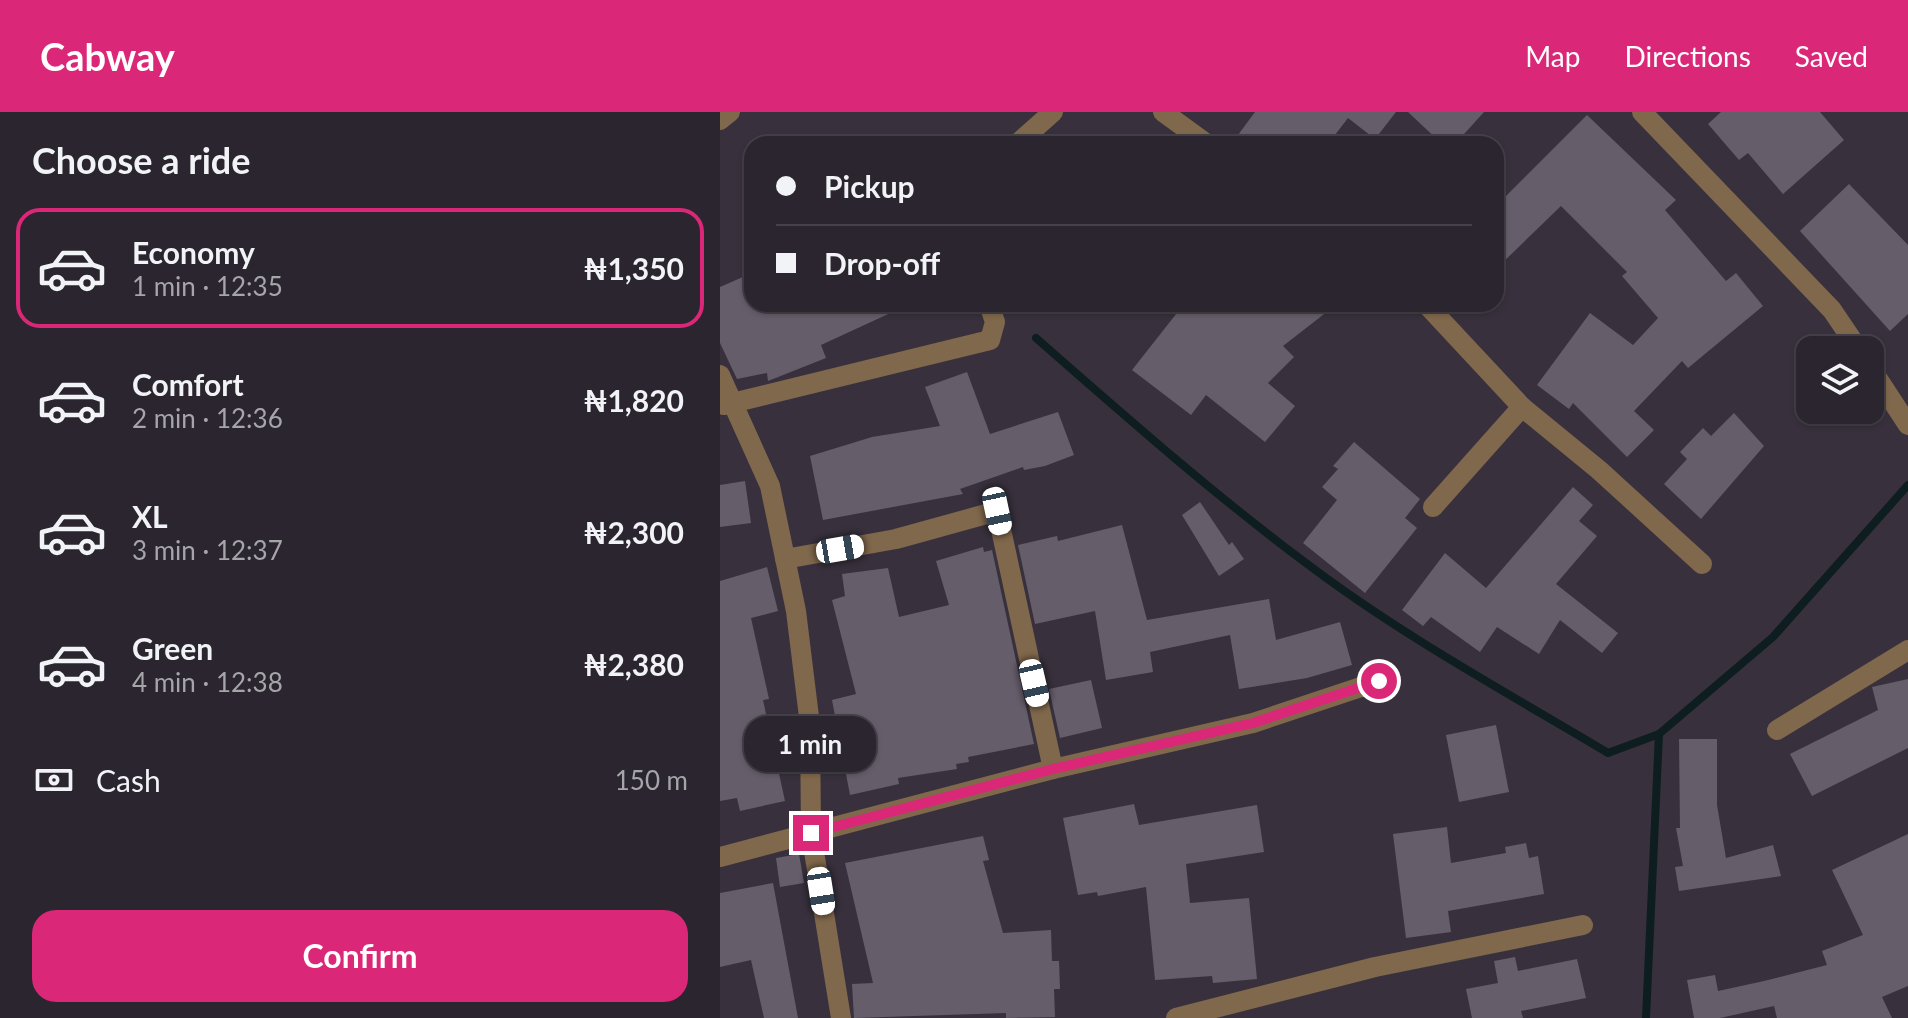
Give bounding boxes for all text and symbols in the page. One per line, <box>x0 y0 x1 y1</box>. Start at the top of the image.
text: Cabway <box>40 33 175 79</box>
text: Map <box>1525 39 1580 73</box>
text: Directions <box>1624 39 1751 73</box>
text: Saved <box>1795 39 1868 73</box>
text: Choose a ride <box>32 138 251 182</box>
text: Pickup <box>824 168 915 204</box>
icon: car <box>36 232 108 304</box>
text: Economy <box>132 234 255 270</box>
text: Drop-off <box>824 245 940 281</box>
text: ₦1,350 <box>583 250 684 286</box>
text: 1 min · 12:35 <box>132 270 283 302</box>
map controls <box>1796 336 1884 424</box>
button: layers <box>1796 336 1884 424</box>
icon: car <box>36 364 108 436</box>
text: Comfort <box>132 366 244 402</box>
text: ₦1,820 <box>583 382 684 418</box>
text: 2 min · 12:36 <box>132 402 283 434</box>
car <box>980 485 1014 537</box>
icon: car <box>36 496 108 568</box>
text: XL <box>132 498 168 534</box>
text: ₦2,300 <box>583 514 684 550</box>
car <box>814 533 866 565</box>
text: 3 min · 12:37 <box>132 534 283 566</box>
icon: car <box>36 628 108 700</box>
text: Green <box>132 630 213 666</box>
text: ₦2,380 <box>583 646 684 682</box>
car <box>1017 657 1051 709</box>
route start <box>1361 663 1397 699</box>
text: 4 min · 12:38 <box>132 666 283 698</box>
callout: 1 min <box>745 717 877 773</box>
text: 1 min <box>778 728 842 760</box>
icon: cash <box>32 758 76 802</box>
text: Cash <box>96 762 161 798</box>
text: 150 m <box>615 764 688 796</box>
route end <box>793 815 829 851</box>
car <box>805 865 837 917</box>
button: Confirm <box>32 910 688 1002</box>

